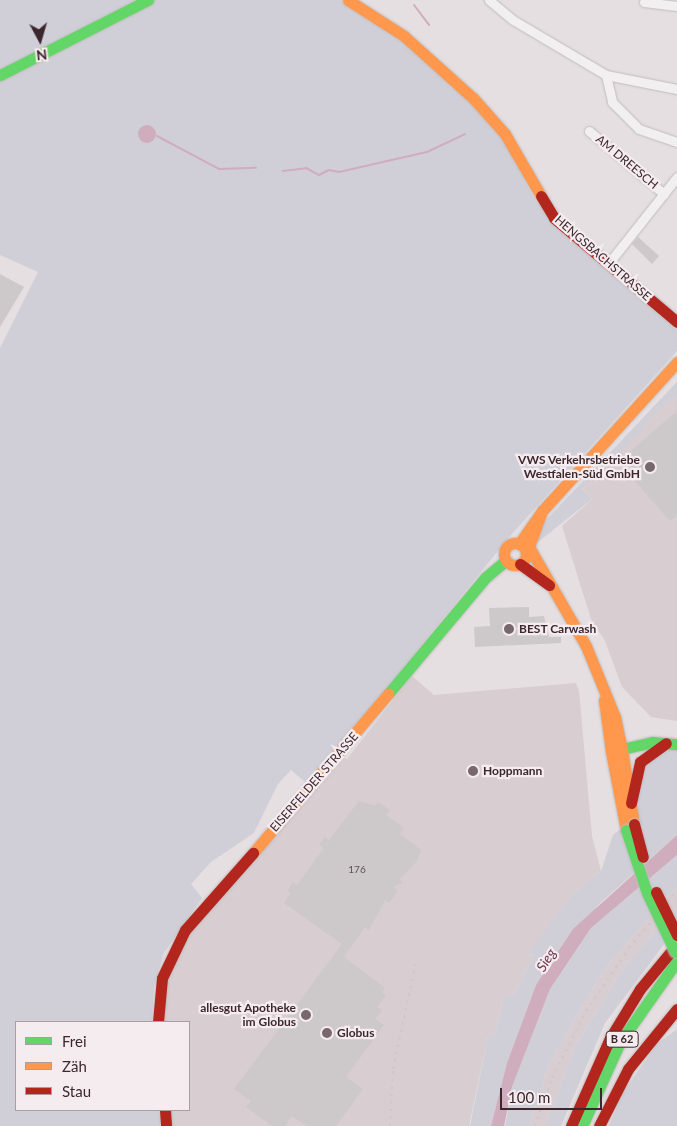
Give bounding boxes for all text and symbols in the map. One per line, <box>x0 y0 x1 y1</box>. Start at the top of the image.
north arrow <box>15 15 65 65</box>
text: N <box>35 46 48 64</box>
street label: AM DREESCH <box>593 132 661 192</box>
street label: HENGSBACHSTRASSE <box>552 212 654 304</box>
place label: VWS Verkehrsbetriebe Westfalen-Süd GmbH <box>518 453 640 481</box>
marker: VWS Verkehrsbetriebe Westfalen-Süd GmbH <box>644 461 656 473</box>
place label: BEST Carwash <box>519 622 597 636</box>
marker: BEST Carwash <box>503 623 515 635</box>
street label: EISERFELDER STRASSE <box>267 729 361 835</box>
place label: Hoppmann <box>483 764 542 778</box>
marker: Hoppmann <box>467 765 479 777</box>
house number: 176 <box>348 864 366 876</box>
water label: Sieg <box>533 945 559 975</box>
place label: allesgut Apotheke im Globus <box>200 1001 296 1029</box>
marker: allesgut Apotheke im Globus <box>300 1009 312 1021</box>
legend <box>15 1021 190 1111</box>
place label: Globus <box>337 1026 374 1040</box>
marker: Globus <box>321 1027 333 1039</box>
road number: B 62 <box>604 1030 640 1048</box>
text: Frei <box>62 1032 87 1050</box>
text: Zäh <box>62 1057 87 1075</box>
scale bar <box>502 1078 604 1110</box>
text: Stau <box>62 1082 91 1100</box>
text: 100 m <box>508 1088 550 1106</box>

